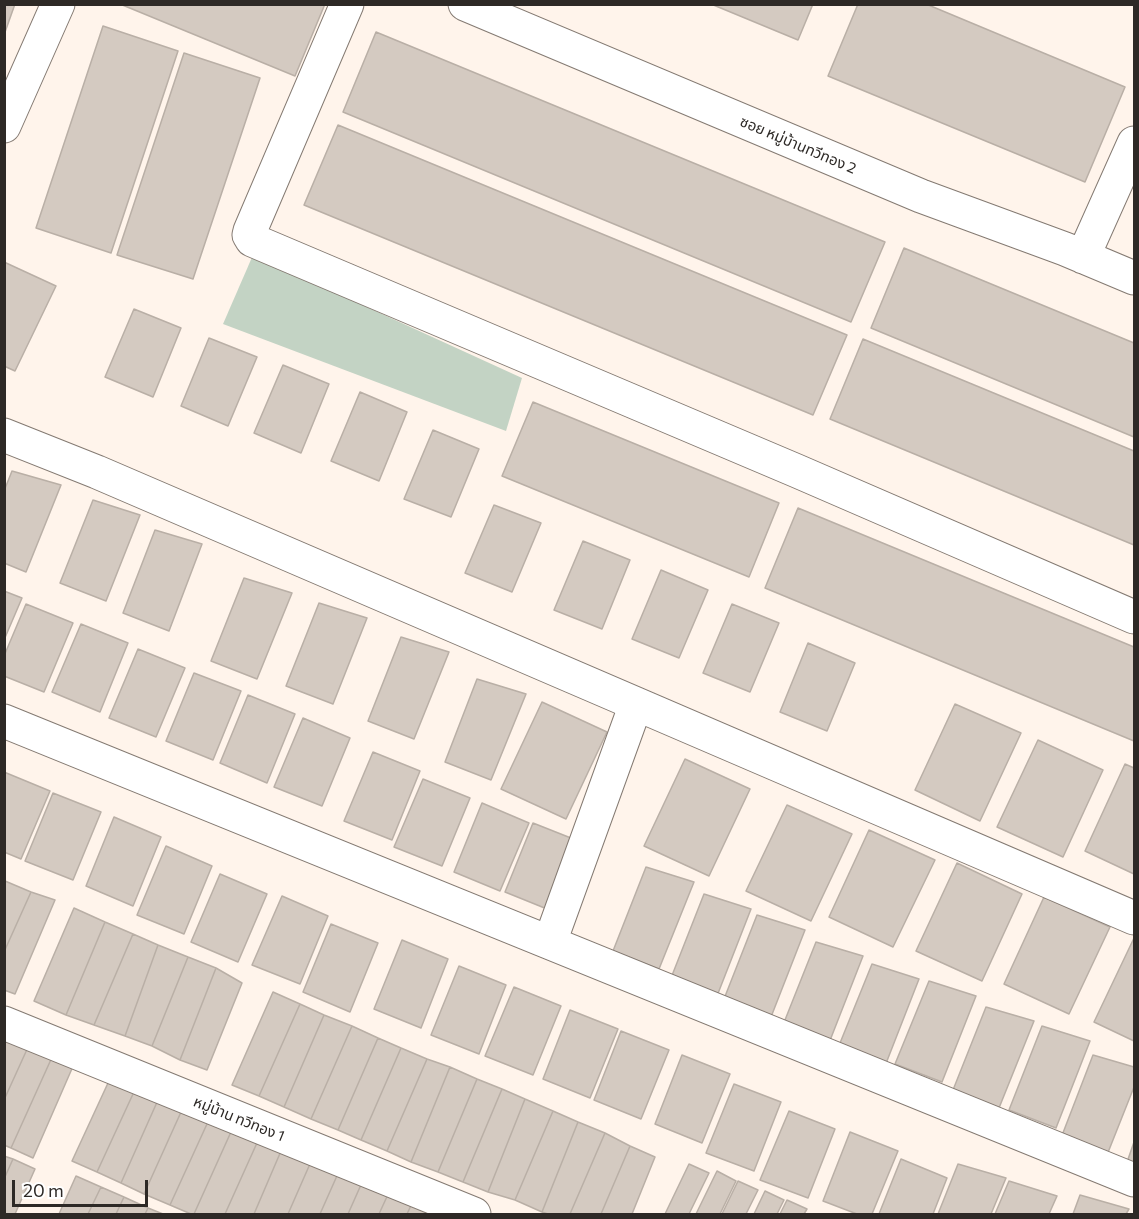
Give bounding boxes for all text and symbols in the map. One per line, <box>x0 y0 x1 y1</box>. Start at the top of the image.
street label: ซอย หมู่บ้านทวีทอง 2 <box>737 112 859 178</box>
street label: หมู่บ้าน ทวีทอง 1 <box>191 1093 287 1145</box>
scale bar <box>15 1168 152 1206</box>
text: 20 m <box>23 1179 64 1201</box>

